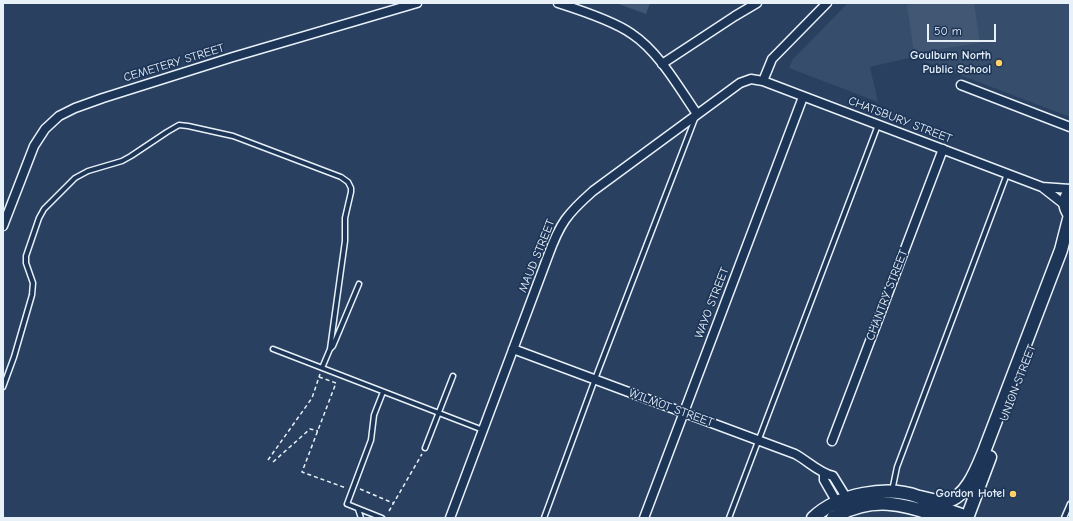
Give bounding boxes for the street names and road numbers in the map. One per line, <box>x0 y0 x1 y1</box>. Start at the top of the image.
street label: CEMETERY STREET <box>122 41 226 85</box>
street label: CHATSBURY STREET <box>846 94 954 146</box>
street label: MAUD STREET <box>516 217 558 295</box>
street label: CHANTRY STREET <box>863 247 911 343</box>
street label: WAYO STREET <box>692 265 732 341</box>
street label: UNION STREET <box>997 343 1039 423</box>
street label: WILMOT STREET <box>627 386 715 430</box>

